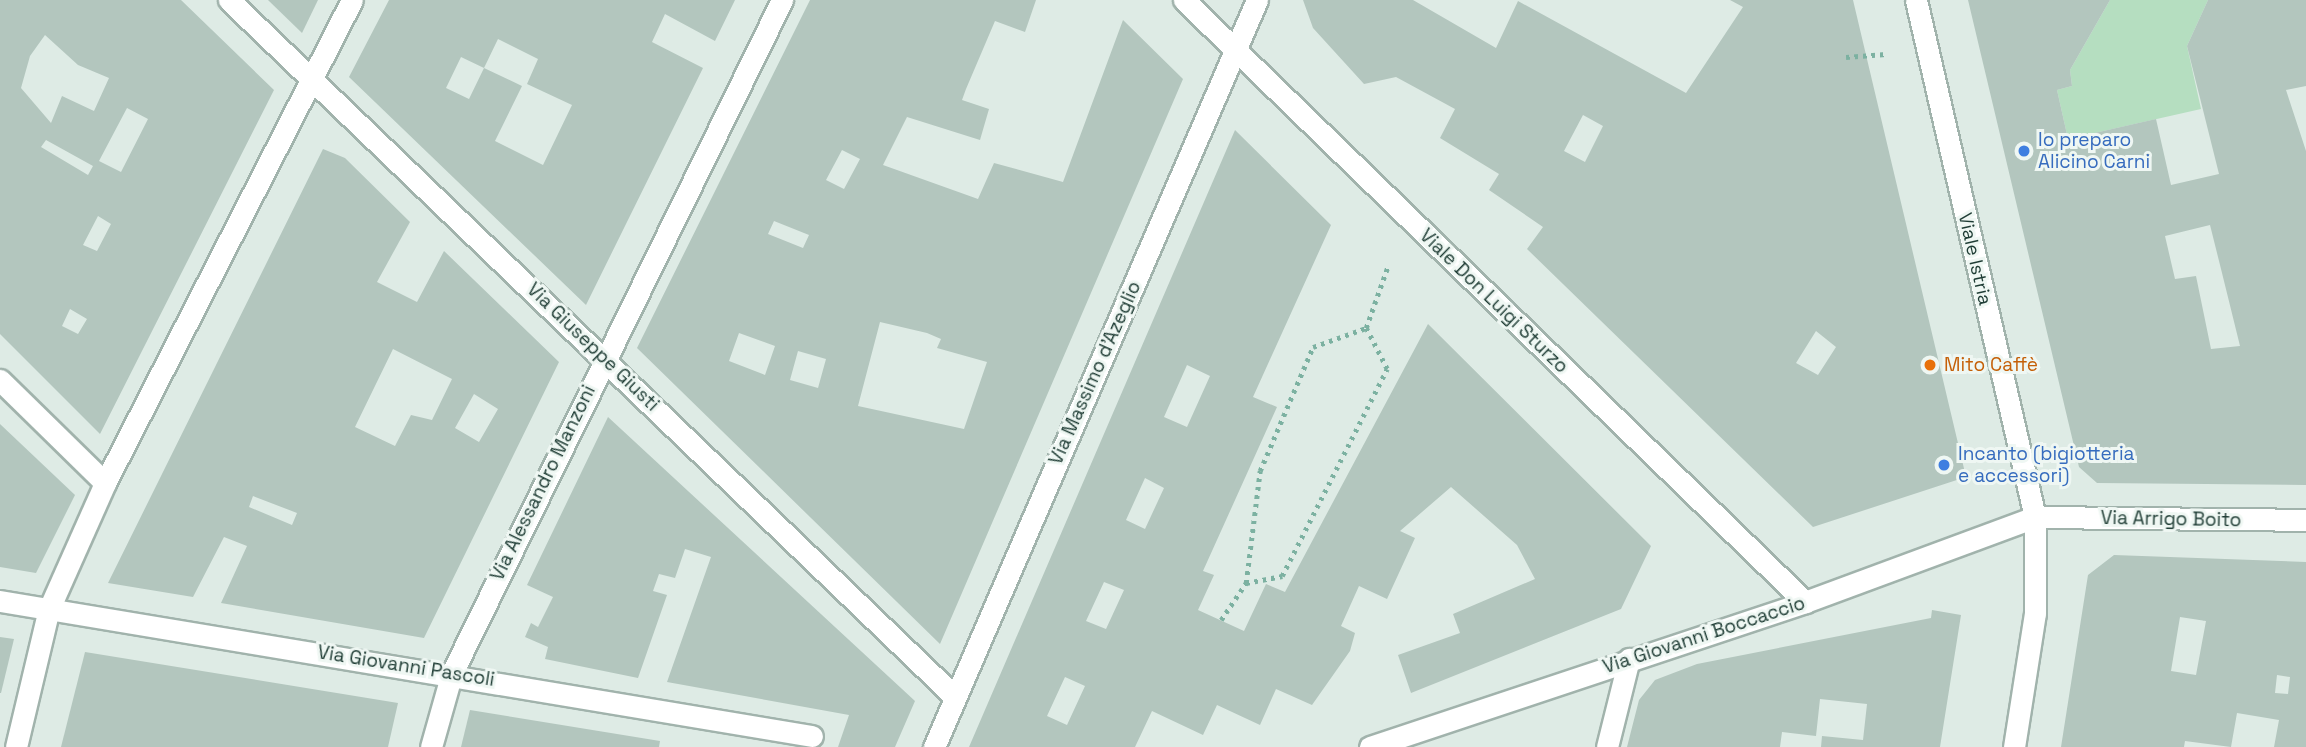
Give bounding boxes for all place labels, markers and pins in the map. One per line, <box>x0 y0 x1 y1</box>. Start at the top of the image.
place label: Io preparo Alicino Carni <box>2038 129 2150 173</box>
marker: Io preparo Alicino Carni <box>2016 143 2032 159</box>
place label: Mito Caffè <box>1944 354 2038 376</box>
marker: Mito Caffè <box>1922 357 1938 373</box>
place label: Incanto (bigiotteria e accessori) <box>1958 443 2135 487</box>
marker: Incanto (bigiotteria e accessori) <box>1936 457 1952 473</box>

